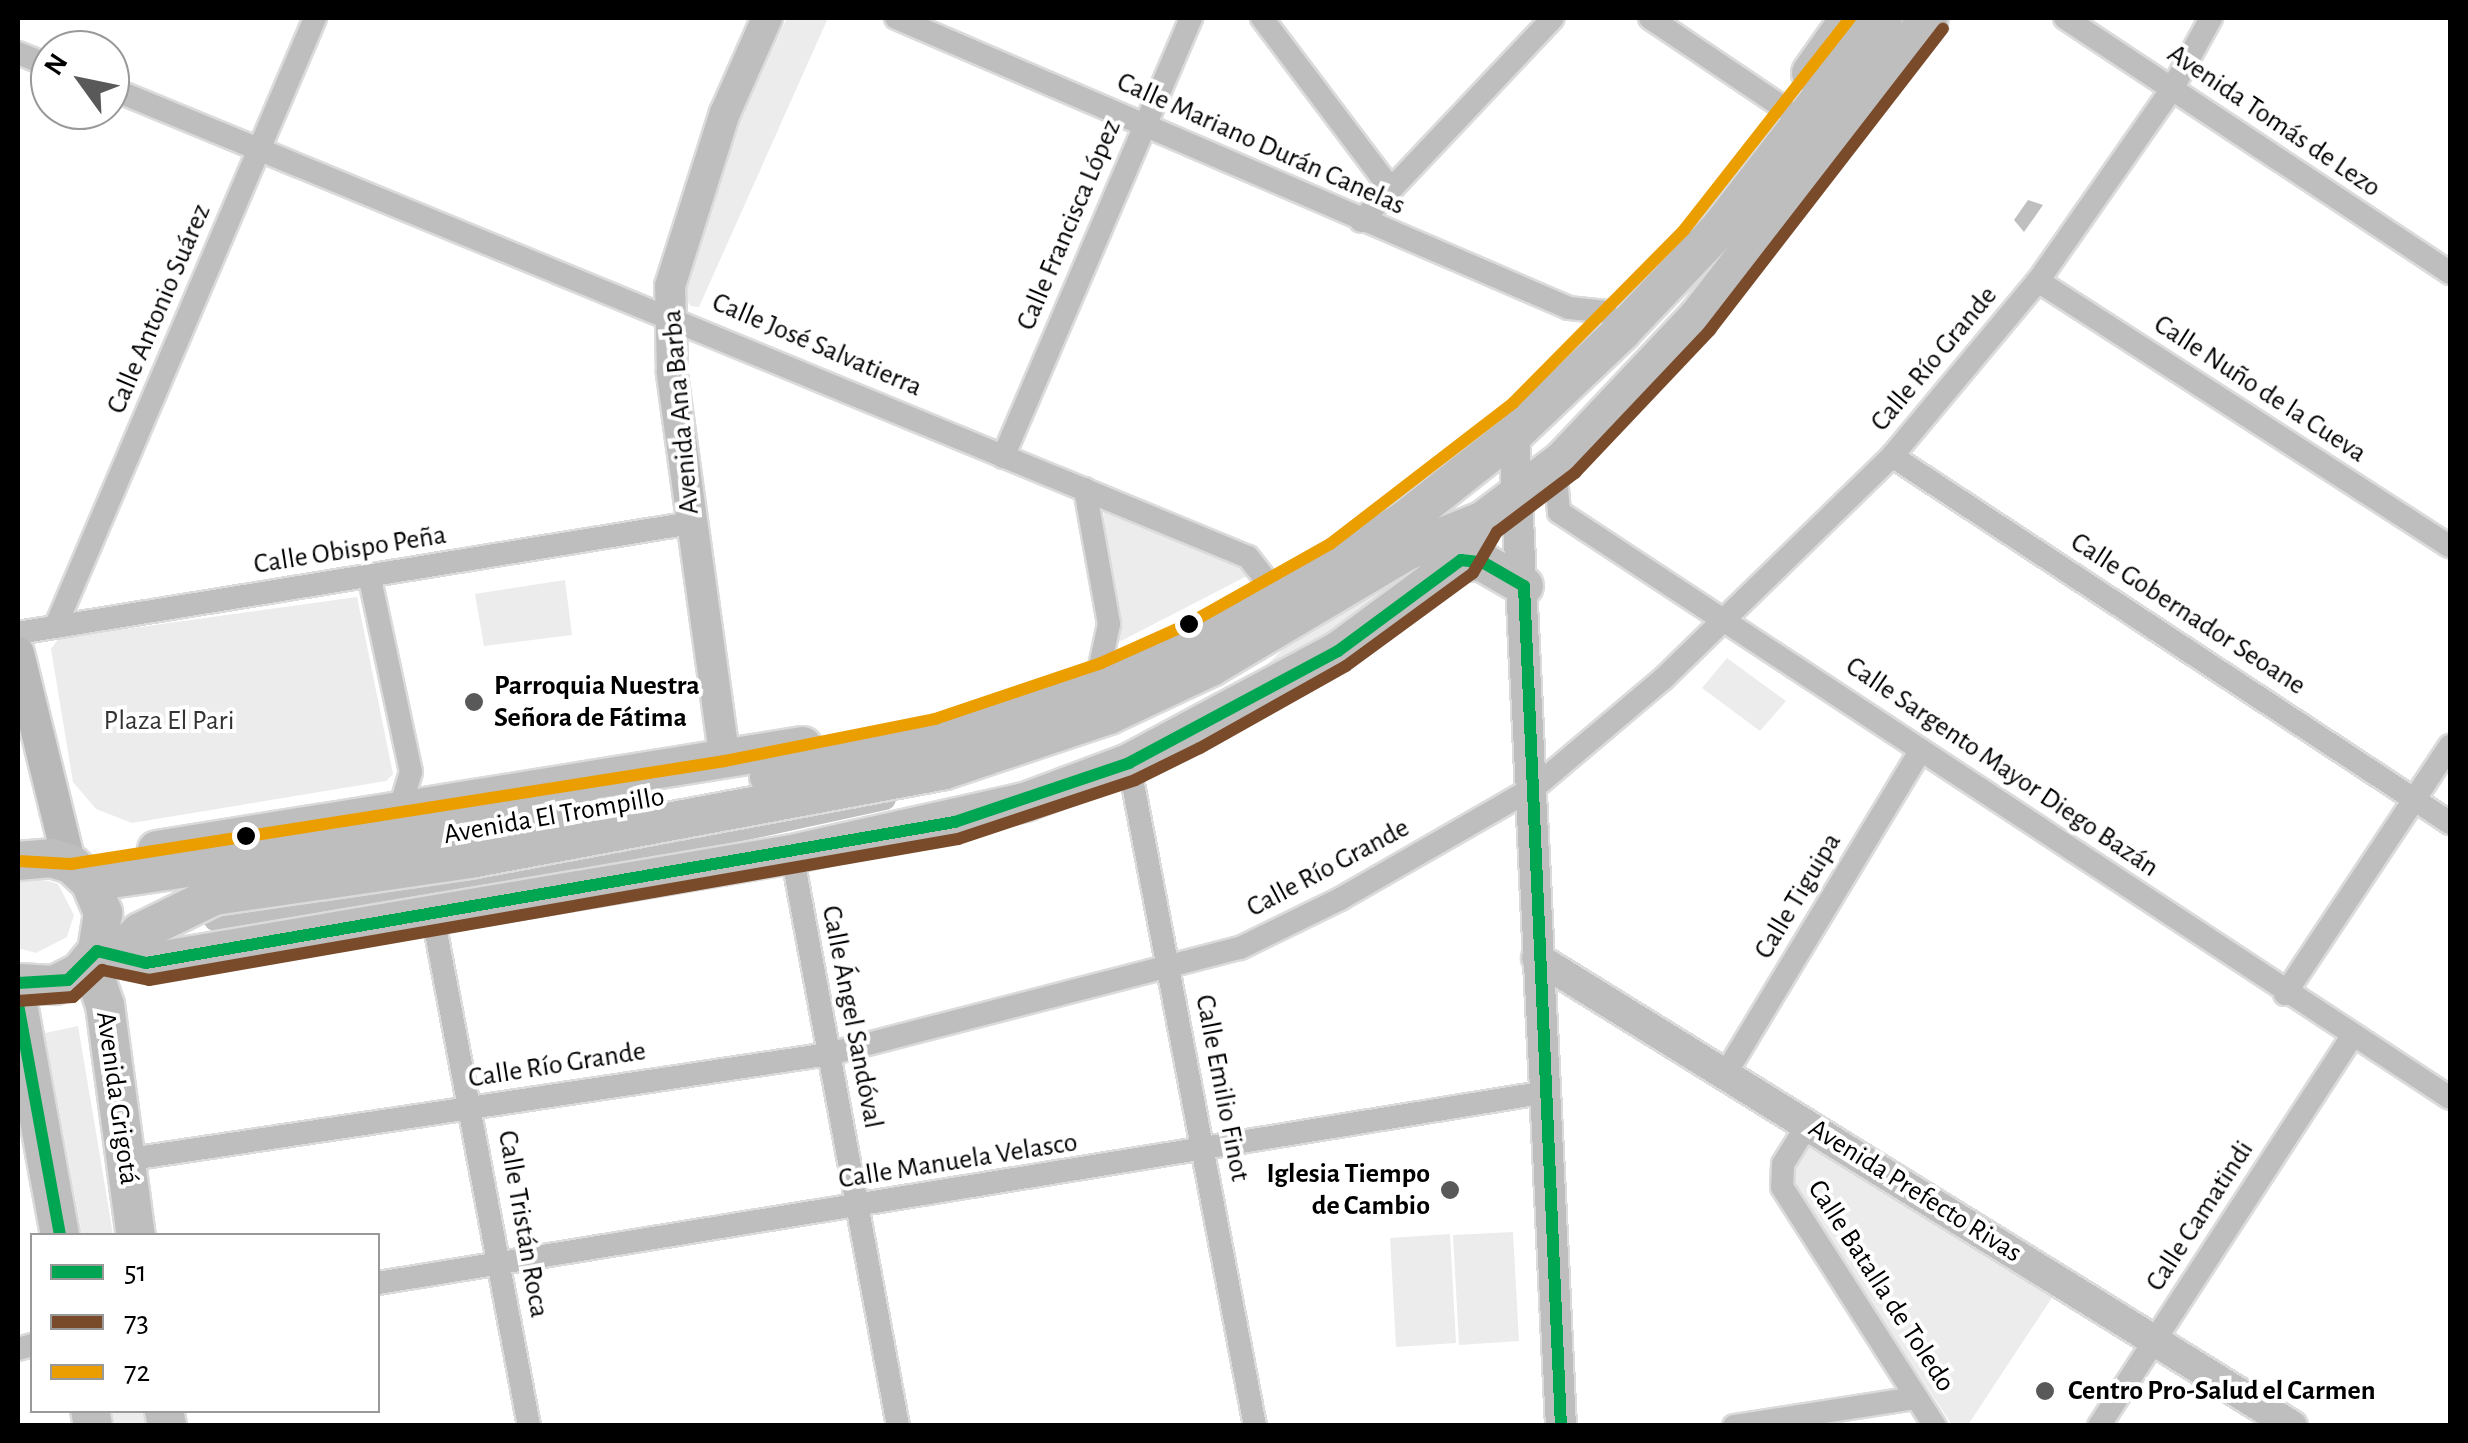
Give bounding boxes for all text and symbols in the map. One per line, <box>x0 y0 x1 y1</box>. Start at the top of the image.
north arrow <box>30 30 130 130</box>
street label: Avenida Tomás de Lezo <box>2161 37 2387 205</box>
text: N <box>39 49 74 81</box>
street label: Calle Mariano Durán Canelas <box>1112 65 1410 223</box>
street label: Calle Francisca López <box>1009 115 1129 335</box>
street label: Calle Antonio Suárez <box>100 199 218 419</box>
street label: Calle Río Grande <box>1864 280 2004 438</box>
street label: Calle José Salvatierra <box>707 286 927 404</box>
street label: Avenida Ana Barba <box>655 308 707 516</box>
street label: Calle Nuño de la Cueva <box>2147 308 2373 470</box>
street label: Calle Obispo Peña <box>251 518 449 582</box>
street label: Calle Gobernador Seoane <box>2064 525 2312 703</box>
unlabelled marker <box>1179 614 1199 634</box>
street label: Calle Sargento Mayor Diego Bazán <box>1839 650 2165 884</box>
place label: Parroquia Nuestra Señora de Fátima <box>494 669 700 735</box>
marker: Parroquia Nuestra Señora de Fátima <box>463 691 485 713</box>
park label: Plaza El Pari <box>104 704 234 738</box>
street label: Avenida El Trompillo <box>441 780 667 852</box>
street label: Calle Río Grande <box>1241 811 1415 925</box>
unlabelled marker <box>236 826 256 846</box>
street label: Calle Tiguipa <box>1747 827 1849 965</box>
street label: Calle Ángel Sandóval <box>814 903 890 1131</box>
street label: Calle Emilio Finot <box>1187 992 1257 1184</box>
street label: Avenida Grigotá <box>88 1009 146 1187</box>
street label: Calle Río Grande <box>466 1034 648 1096</box>
street label: Avenida Prefecto Rivas <box>1802 1112 2028 1270</box>
street label: Calle Manuela Velasco <box>836 1126 1080 1196</box>
street label: Calle Tristán Roca <box>490 1128 556 1320</box>
street label: Calle Camatindi <box>2139 1134 2261 1298</box>
place label: Iglesia Tiempo de Cambio <box>1266 1157 1430 1223</box>
street label: Calle Batalla de Toledo <box>1800 1174 1962 1398</box>
marker: Iglesia Tiempo de Cambio <box>1439 1179 1461 1201</box>
legend <box>30 1233 380 1413</box>
text: 51 <box>124 1257 147 1287</box>
text: 73 <box>124 1307 149 1337</box>
text: 72 <box>124 1357 150 1387</box>
place label: Centro Pro-Salud el Carmen <box>2068 1374 2375 1408</box>
marker: Centro Pro-Salud el Carmen <box>2032 1378 2058 1404</box>

